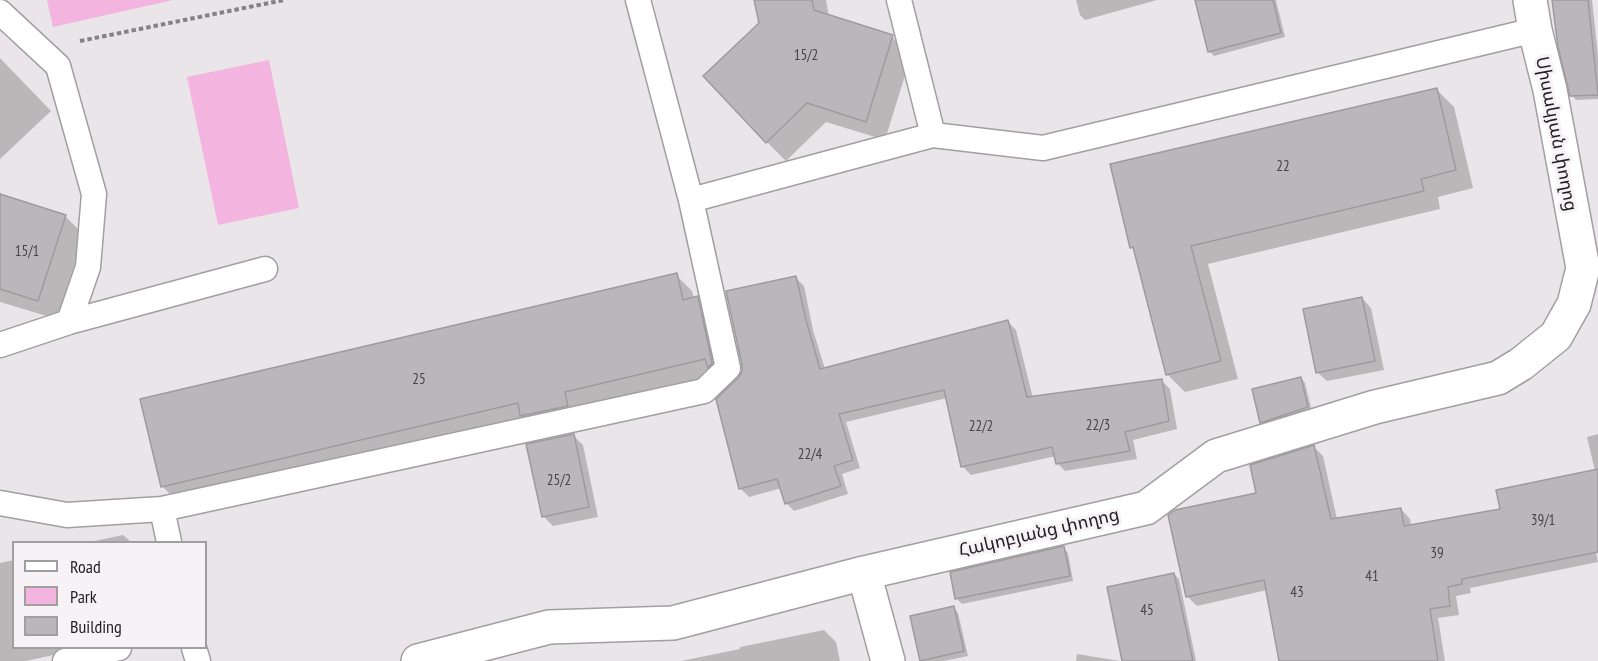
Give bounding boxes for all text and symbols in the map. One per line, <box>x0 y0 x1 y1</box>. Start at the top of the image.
house number: 15/2 <box>794 47 818 65</box>
street label: Սիսակյան փողոց <box>1530 55 1582 213</box>
house number: 22 <box>1276 158 1290 176</box>
house number: 15/1 <box>15 243 39 261</box>
house number: 25 <box>412 371 426 389</box>
house number: 22/3 <box>1086 417 1110 435</box>
house number: 22/2 <box>969 418 993 436</box>
house number: 22/4 <box>798 446 822 464</box>
house number: 25/2 <box>547 472 571 490</box>
street label: Հակոբյանց փողոց <box>957 504 1121 562</box>
house number: 39/1 <box>1531 512 1555 530</box>
legend <box>12 541 207 649</box>
house number: 39 <box>1430 545 1444 563</box>
text: Road <box>70 555 101 578</box>
house number: 41 <box>1365 568 1379 586</box>
house number: 43 <box>1290 584 1304 602</box>
text: Park <box>70 585 97 608</box>
house number: 45 <box>1140 602 1154 620</box>
text: Building <box>70 615 122 638</box>

